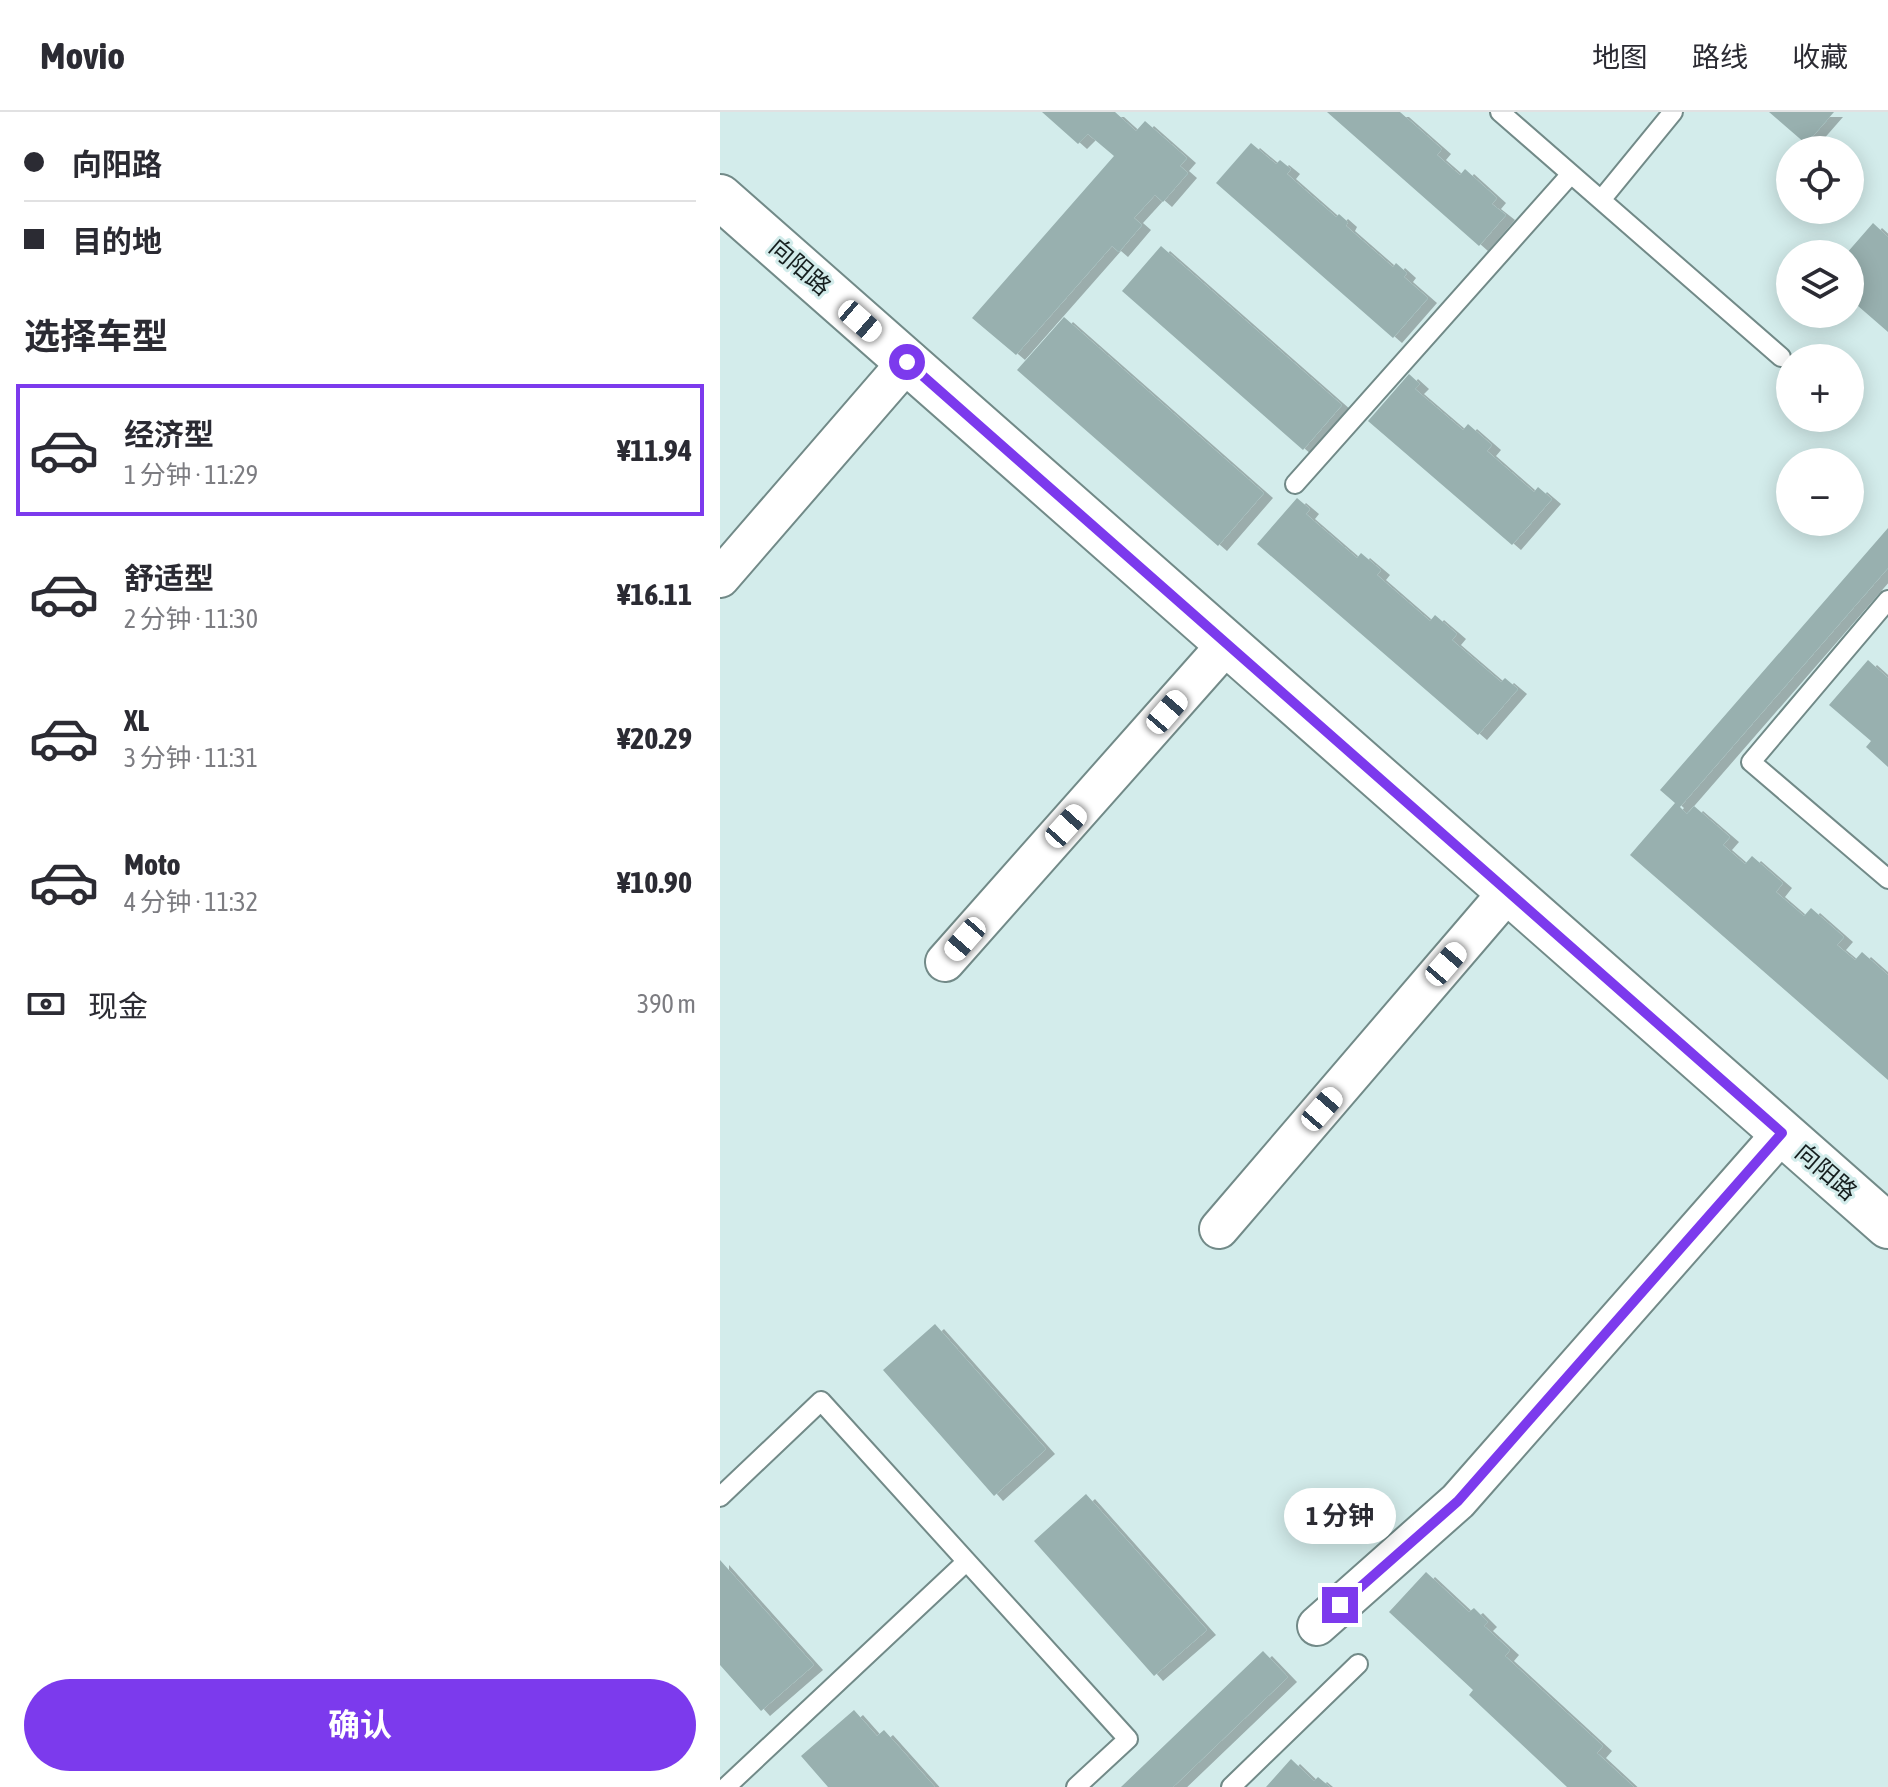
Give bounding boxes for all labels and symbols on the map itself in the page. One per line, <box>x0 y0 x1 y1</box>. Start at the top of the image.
street label: 向阳路 <box>764 233 836 300</box>
car <box>834 296 886 346</box>
route start <box>889 344 925 380</box>
car <box>1142 686 1192 738</box>
car <box>1041 800 1091 852</box>
car <box>940 913 990 965</box>
car <box>1421 938 1471 990</box>
car <box>1297 1083 1347 1135</box>
street label: 向阳路 <box>1790 1138 1862 1205</box>
callout: 1 分钟 <box>1284 1489 1396 1545</box>
route end <box>1322 1587 1358 1623</box>

